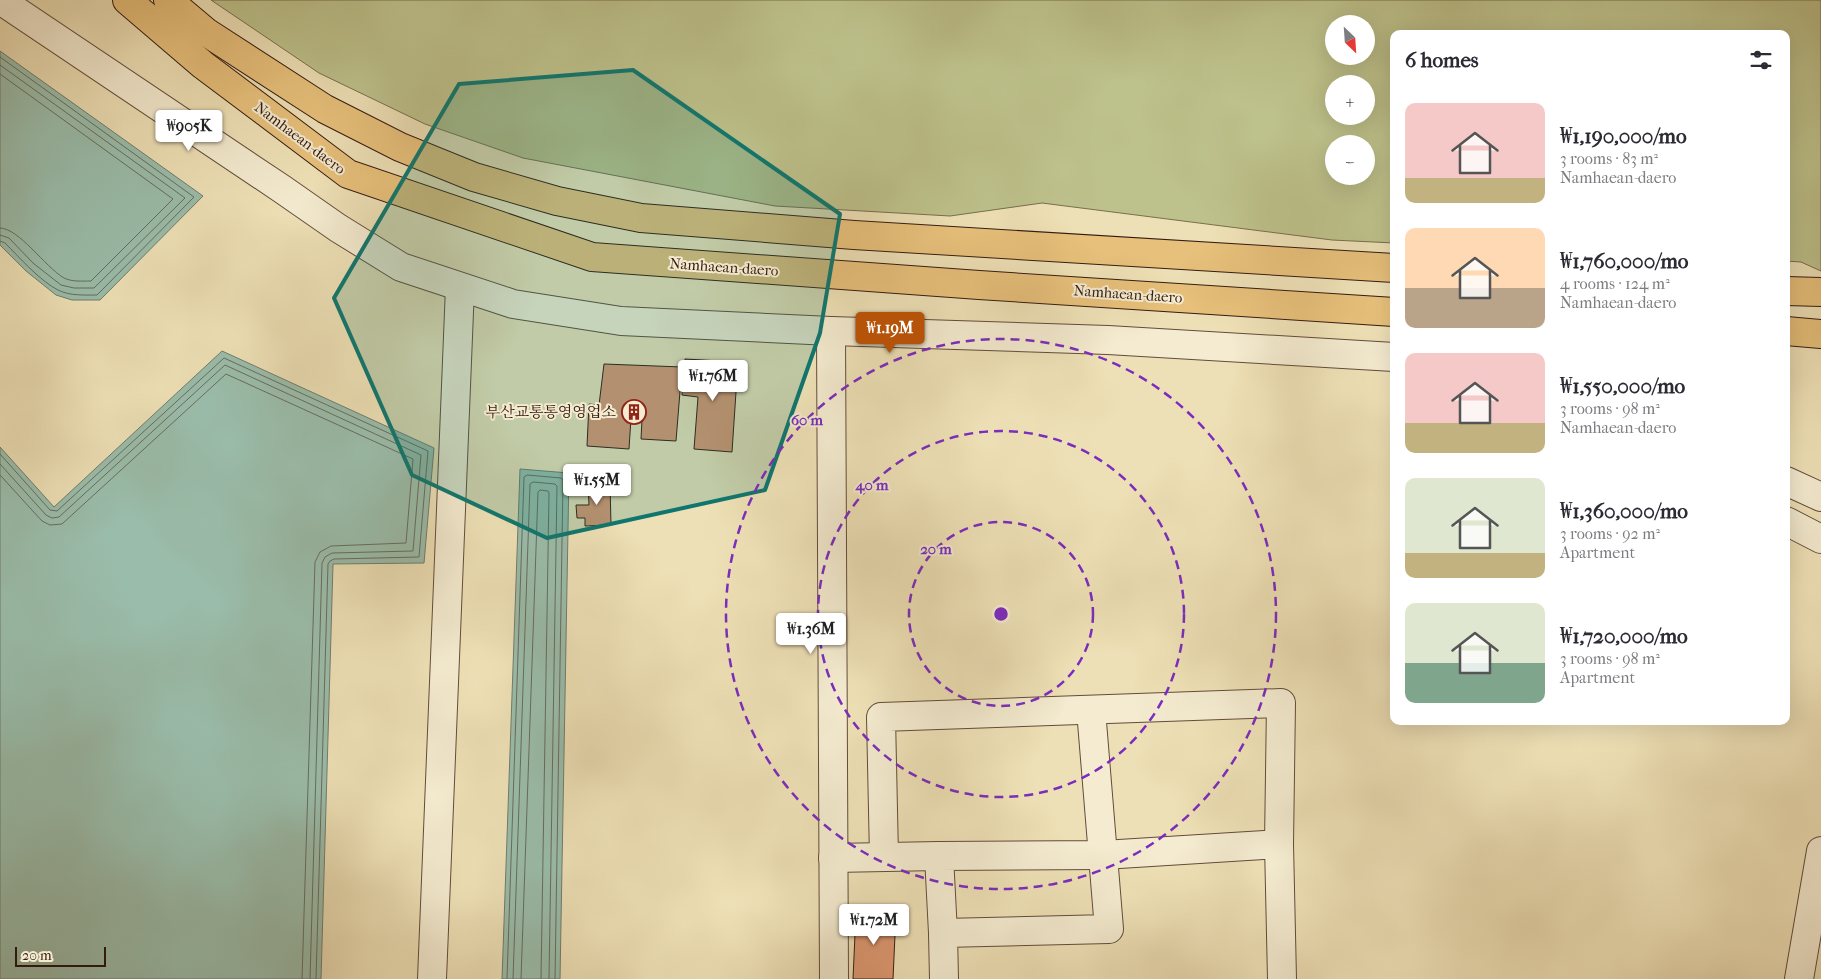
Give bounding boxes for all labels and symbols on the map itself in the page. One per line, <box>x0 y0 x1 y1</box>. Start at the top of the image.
north arrow <box>1325 15 1375 65</box>
street label: Namhaean-daero <box>251 98 349 178</box>
pin: ₩905K <box>154 110 224 152</box>
street label: Namhaean-daero <box>669 254 779 280</box>
street label: Namhaean-daero <box>1073 281 1183 307</box>
pin: ₩1.19M <box>849 312 931 354</box>
pin: ₩1.76M <box>672 360 754 402</box>
building icon: 부산교통통영영업소 <box>621 399 647 425</box>
place label: 부산교통통영영업소 <box>486 403 616 421</box>
text: 60 m <box>791 411 824 429</box>
pin: ₩1.55M <box>556 464 638 506</box>
text: 40 m <box>855 476 889 494</box>
text: 20 m <box>920 540 952 558</box>
centre of rings <box>992 605 1010 623</box>
pin: ₩1.36M <box>770 612 852 655</box>
pin: ₩1.72M <box>833 904 915 946</box>
scale bar <box>15 944 106 967</box>

